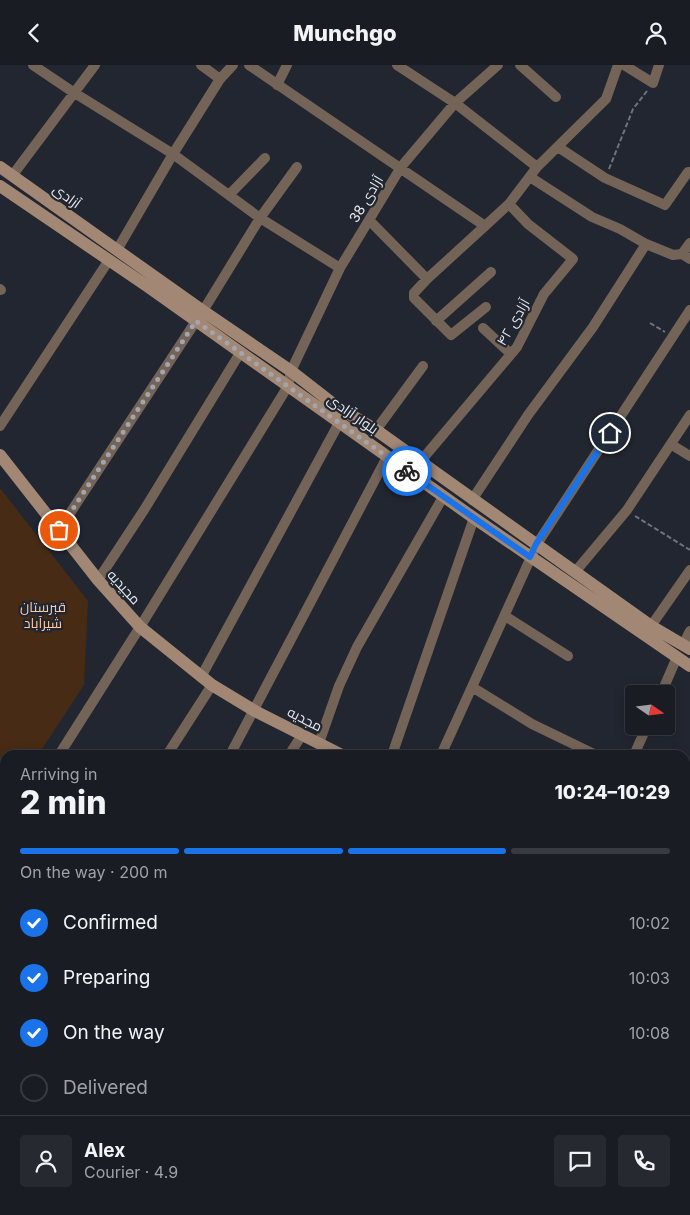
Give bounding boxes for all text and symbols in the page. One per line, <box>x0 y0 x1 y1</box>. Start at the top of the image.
icon: back <box>20 19 48 47</box>
icon: person <box>642 19 670 47</box>
text: Munchgo <box>293 20 397 46</box>
street label: آزادی 38 <box>345 172 386 225</box>
street label: آزادی <box>50 180 85 212</box>
street label: آزادی ۴۲ <box>492 295 533 348</box>
street label: بلوار آزادی <box>325 390 382 437</box>
pin <box>589 412 631 454</box>
icon: home <box>596 419 624 447</box>
courier <box>382 446 432 496</box>
icon: bike <box>393 457 421 485</box>
pin <box>38 509 80 551</box>
icon: bag <box>45 516 73 544</box>
street label: مجیدیه <box>104 566 144 608</box>
park label: قبرستان شیرآباد <box>20 598 66 631</box>
north arrow <box>625 685 675 735</box>
map controls <box>625 685 675 735</box>
street label: مجدیه <box>285 703 325 734</box>
text: Arriving in <box>20 764 97 784</box>
text: 10:24–10:29 <box>554 781 670 804</box>
text: 2 min <box>20 783 106 822</box>
text: On the way · 200 m <box>20 862 168 882</box>
icon: check <box>20 909 48 937</box>
text: Confirmed <box>63 911 158 934</box>
text: 10:02 <box>629 913 670 933</box>
icon: check <box>20 964 48 992</box>
text: Preparing <box>63 966 150 989</box>
text: 10:03 <box>629 968 670 988</box>
icon: check <box>20 1019 48 1047</box>
text: On the way <box>63 1021 165 1044</box>
text: 10:08 <box>629 1023 670 1043</box>
text: Delivered <box>63 1076 148 1099</box>
button: person <box>20 1135 72 1187</box>
button: chat <box>554 1135 606 1187</box>
button: phone <box>618 1135 670 1187</box>
text: Alex <box>84 1139 125 1162</box>
text: Courier · 4.9 <box>84 1162 178 1182</box>

